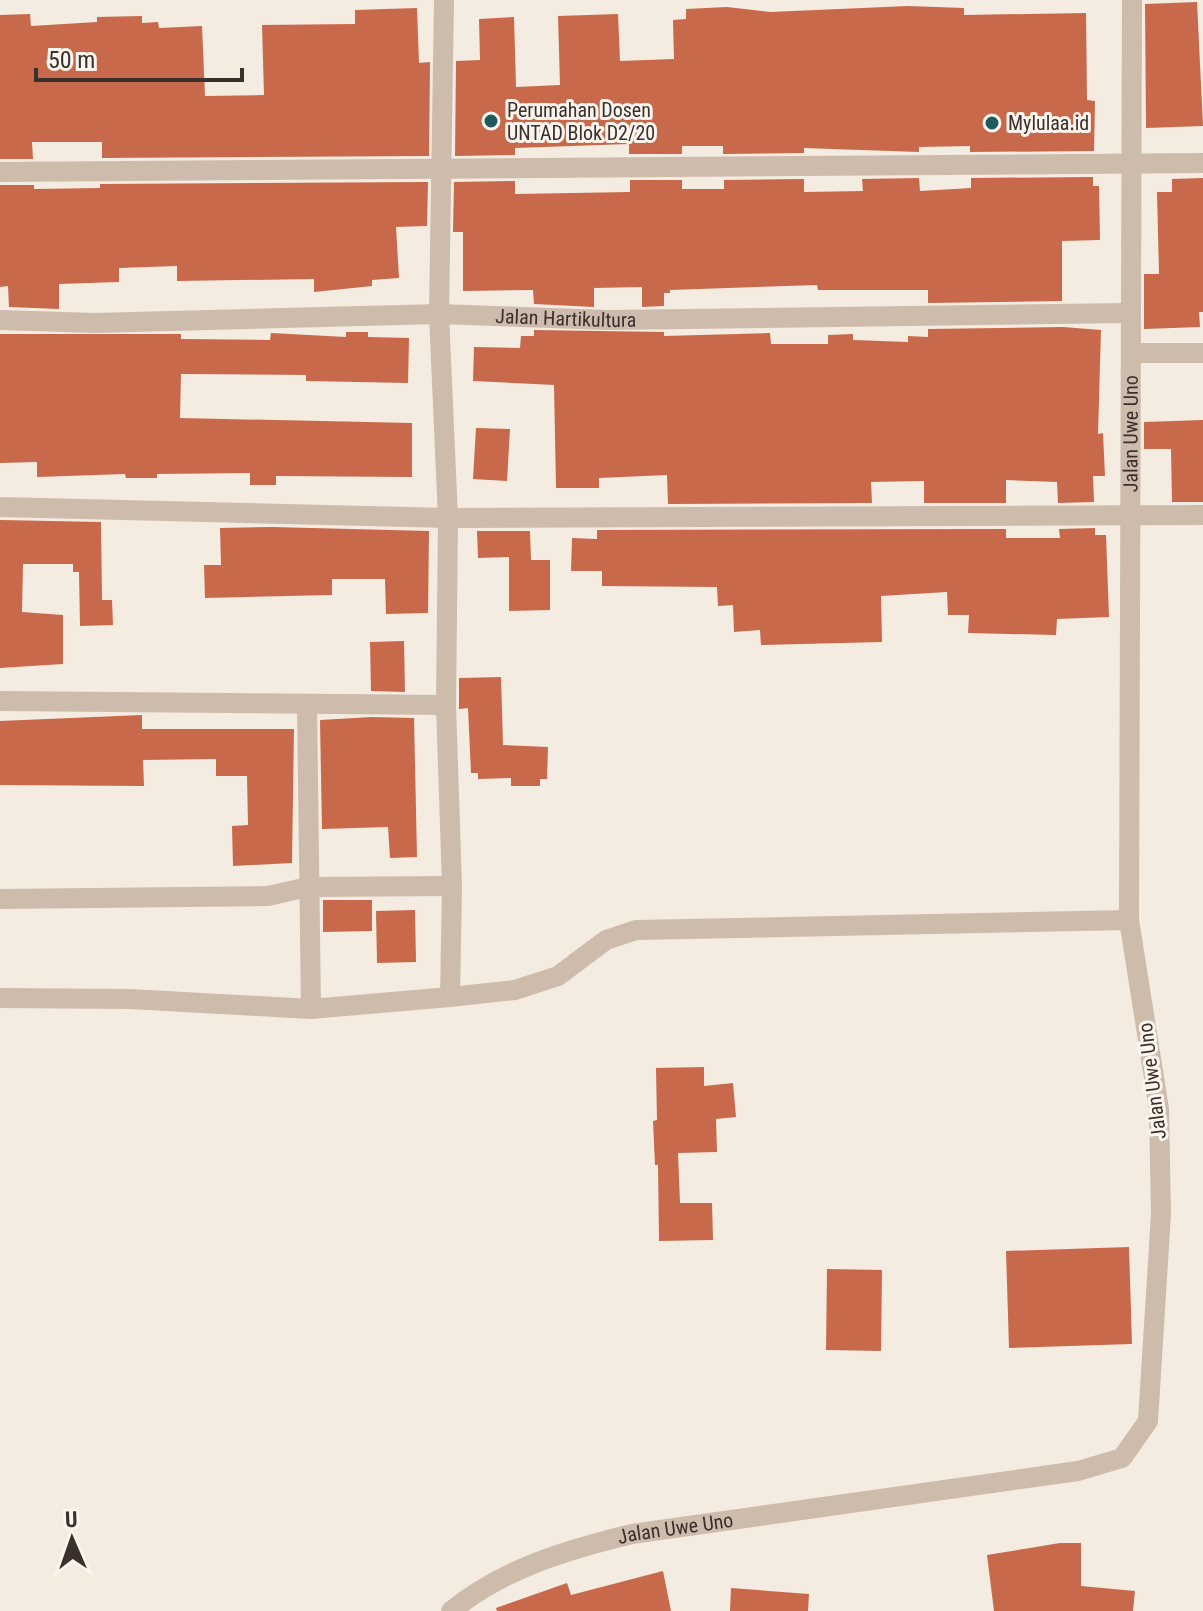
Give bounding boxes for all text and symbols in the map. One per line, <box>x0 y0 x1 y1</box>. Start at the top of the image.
scale bar <box>36 32 242 82</box>
text: 50 m <box>48 46 95 74</box>
place label: Perumahan Dosen UNTAD Blok D2/20 <box>507 98 655 145</box>
place label: Mylulaa.id <box>1008 111 1089 135</box>
marker: Perumahan Dosen UNTAD Blok D2/20 <box>482 112 500 130</box>
marker: Mylulaa.id <box>983 114 1001 132</box>
street label: Jalan Hartikultura <box>495 304 636 332</box>
street label: Jalan Uwe Uno <box>1118 375 1143 492</box>
street label: Jalan Uwe Uno <box>1133 1022 1171 1140</box>
north arrow <box>32 1499 112 1579</box>
text: U <box>65 1507 78 1532</box>
street label: Jalan Uwe Uno <box>615 1508 735 1549</box>

